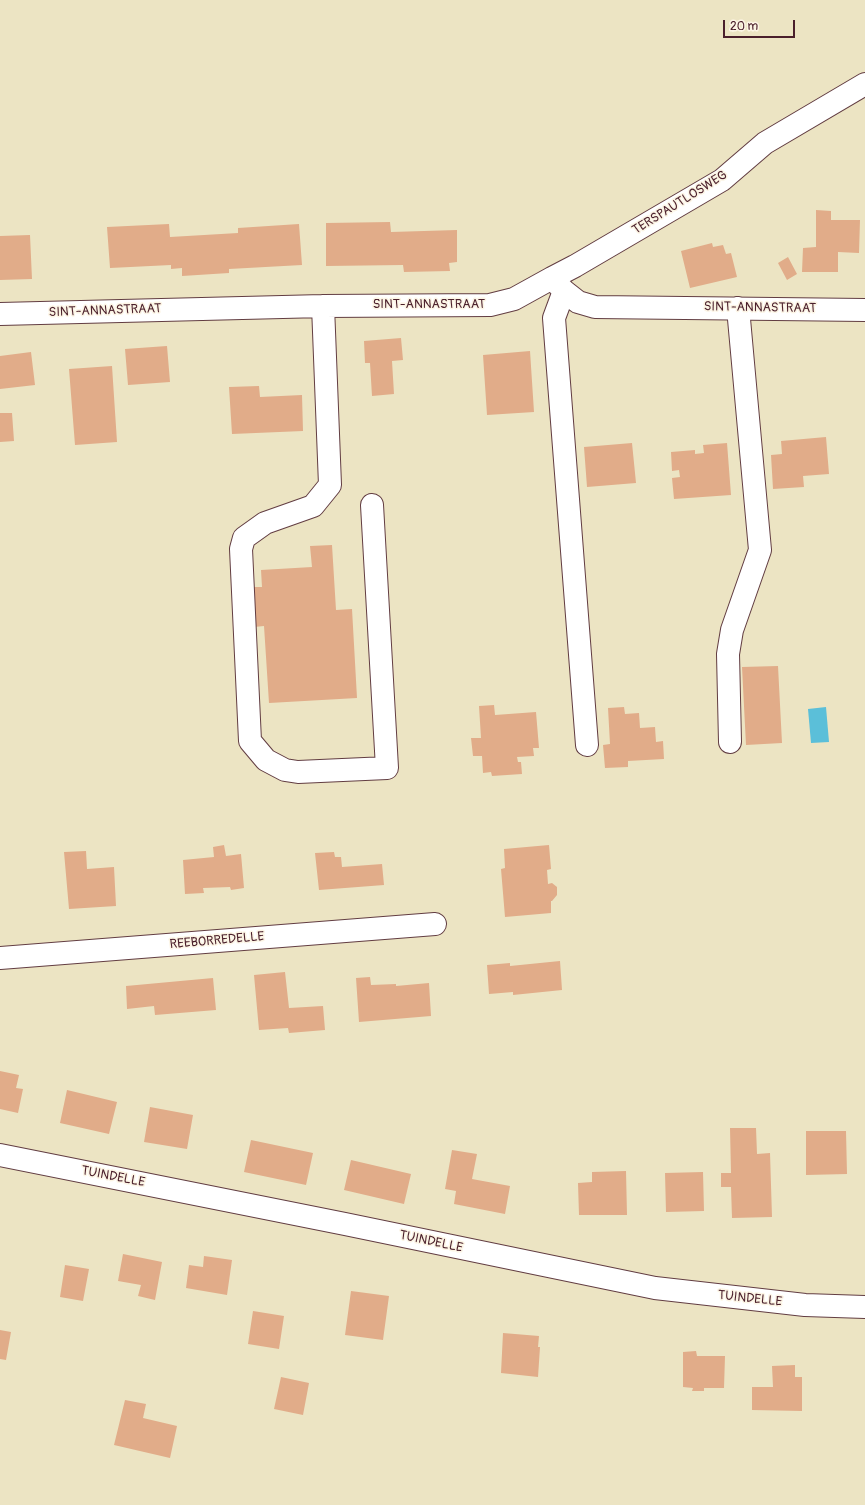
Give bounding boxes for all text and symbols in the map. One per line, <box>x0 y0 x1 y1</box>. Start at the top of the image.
scale bar <box>725 12 797 38</box>
text: 20 m <box>730 19 758 34</box>
street label: TERSPAUTLOSWEG <box>630 168 730 238</box>
street label: SINT-ANNASTRAAT <box>373 297 485 313</box>
street label: SINT-ANNASTRAAT <box>704 299 816 317</box>
street label: SINT-ANNASTRAAT <box>48 301 162 321</box>
street label: REEBORREDELLE <box>169 929 265 953</box>
street label: TUINDELLE <box>80 1163 146 1191</box>
street label: TUINDELLE <box>398 1228 464 1256</box>
street label: TUINDELLE <box>717 1288 783 1310</box>

